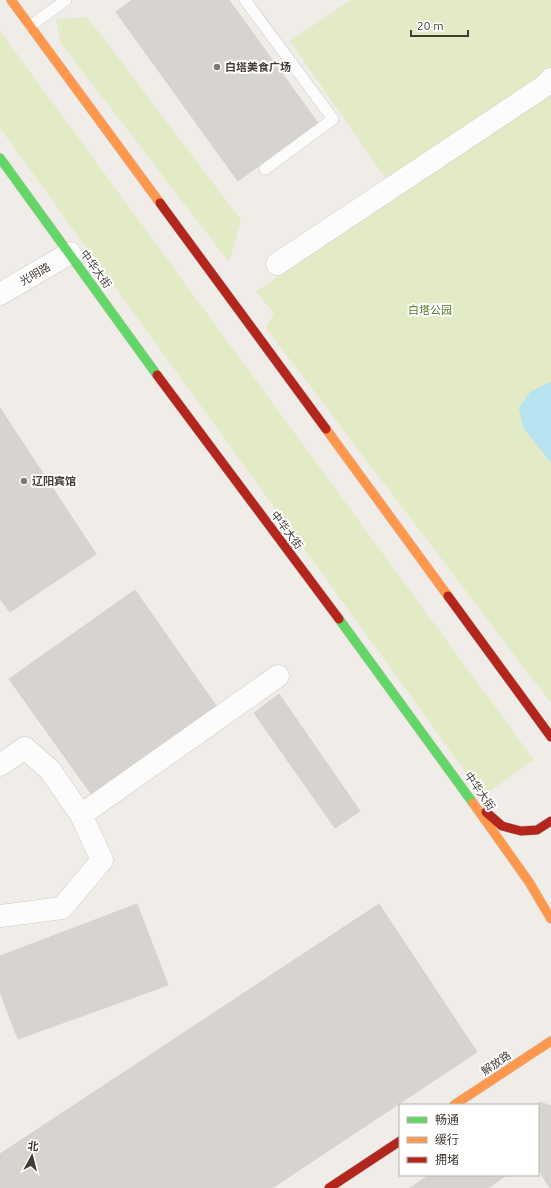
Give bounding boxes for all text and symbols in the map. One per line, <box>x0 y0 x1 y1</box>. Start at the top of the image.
scale bar <box>411 12 468 38</box>
text: 20 m <box>417 19 444 32</box>
place label: 白塔美食广场 <box>225 61 291 73</box>
marker: 白塔美食广场 <box>212 62 222 72</box>
street label: 中华大街 <box>78 248 114 290</box>
street label: 光明路 <box>18 261 52 287</box>
park label: 白塔公园 <box>408 304 452 316</box>
place label: 辽阳宾馆 <box>32 475 76 487</box>
marker: 辽阳宾馆 <box>19 476 29 486</box>
street label: 中华大街 <box>269 509 305 551</box>
street label: 中华大街 <box>462 770 498 812</box>
street label: 解放路 <box>479 1049 513 1077</box>
legend <box>399 1104 539 1176</box>
text: 畅通 <box>435 1113 459 1126</box>
text: 缓行 <box>435 1133 459 1146</box>
north arrow <box>12 1136 52 1176</box>
text: 北 <box>27 1139 39 1153</box>
text: 拥堵 <box>435 1153 459 1166</box>

